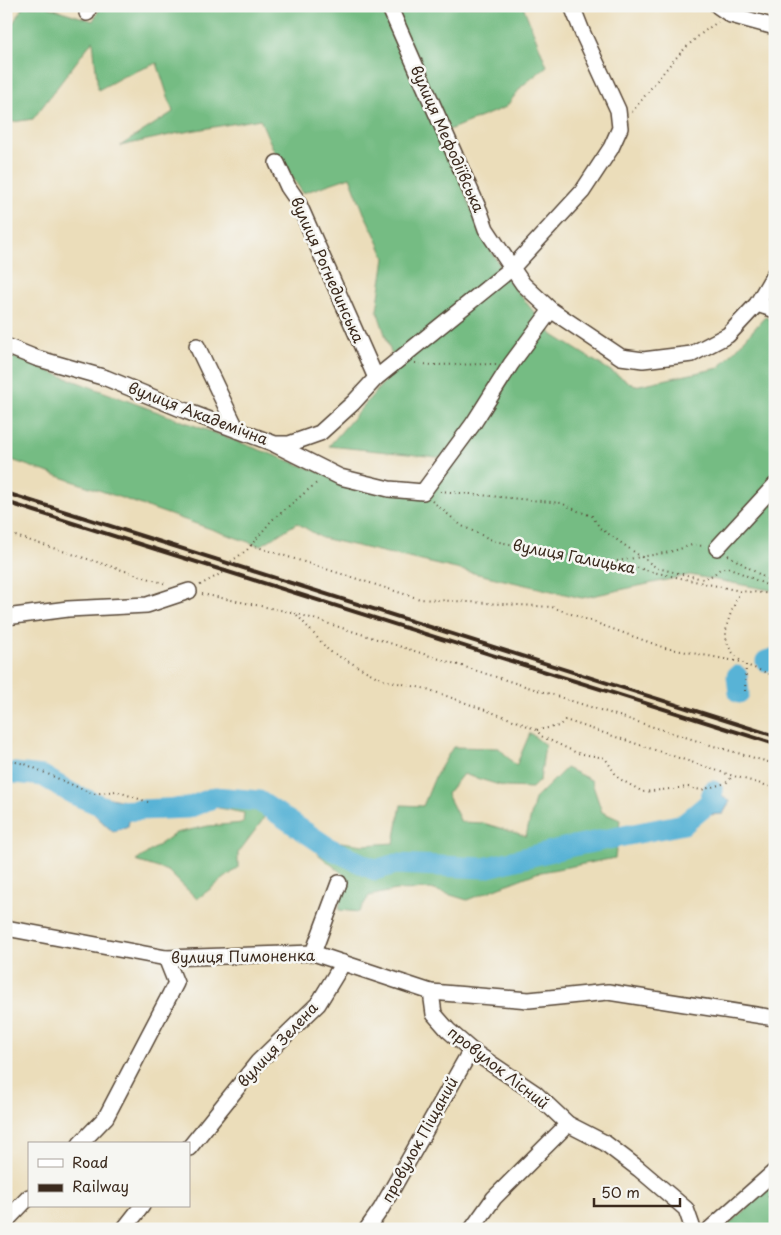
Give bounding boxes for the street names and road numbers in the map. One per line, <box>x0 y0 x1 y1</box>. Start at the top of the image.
street label: вулиця Мефодіївська <box>406 61 491 216</box>
street label: вулиця Рогнединська <box>286 193 371 347</box>
street label: вулиця Академічна <box>125 375 272 450</box>
street label: вулиця Галицька <box>511 532 638 579</box>
street label: вулиця Пимоненка <box>171 943 316 968</box>
street label: вулиця Зелена <box>231 996 323 1092</box>
street label: провулок Лісний <box>443 1020 554 1114</box>
street label: провулок Піщаний <box>375 1072 463 1206</box>

